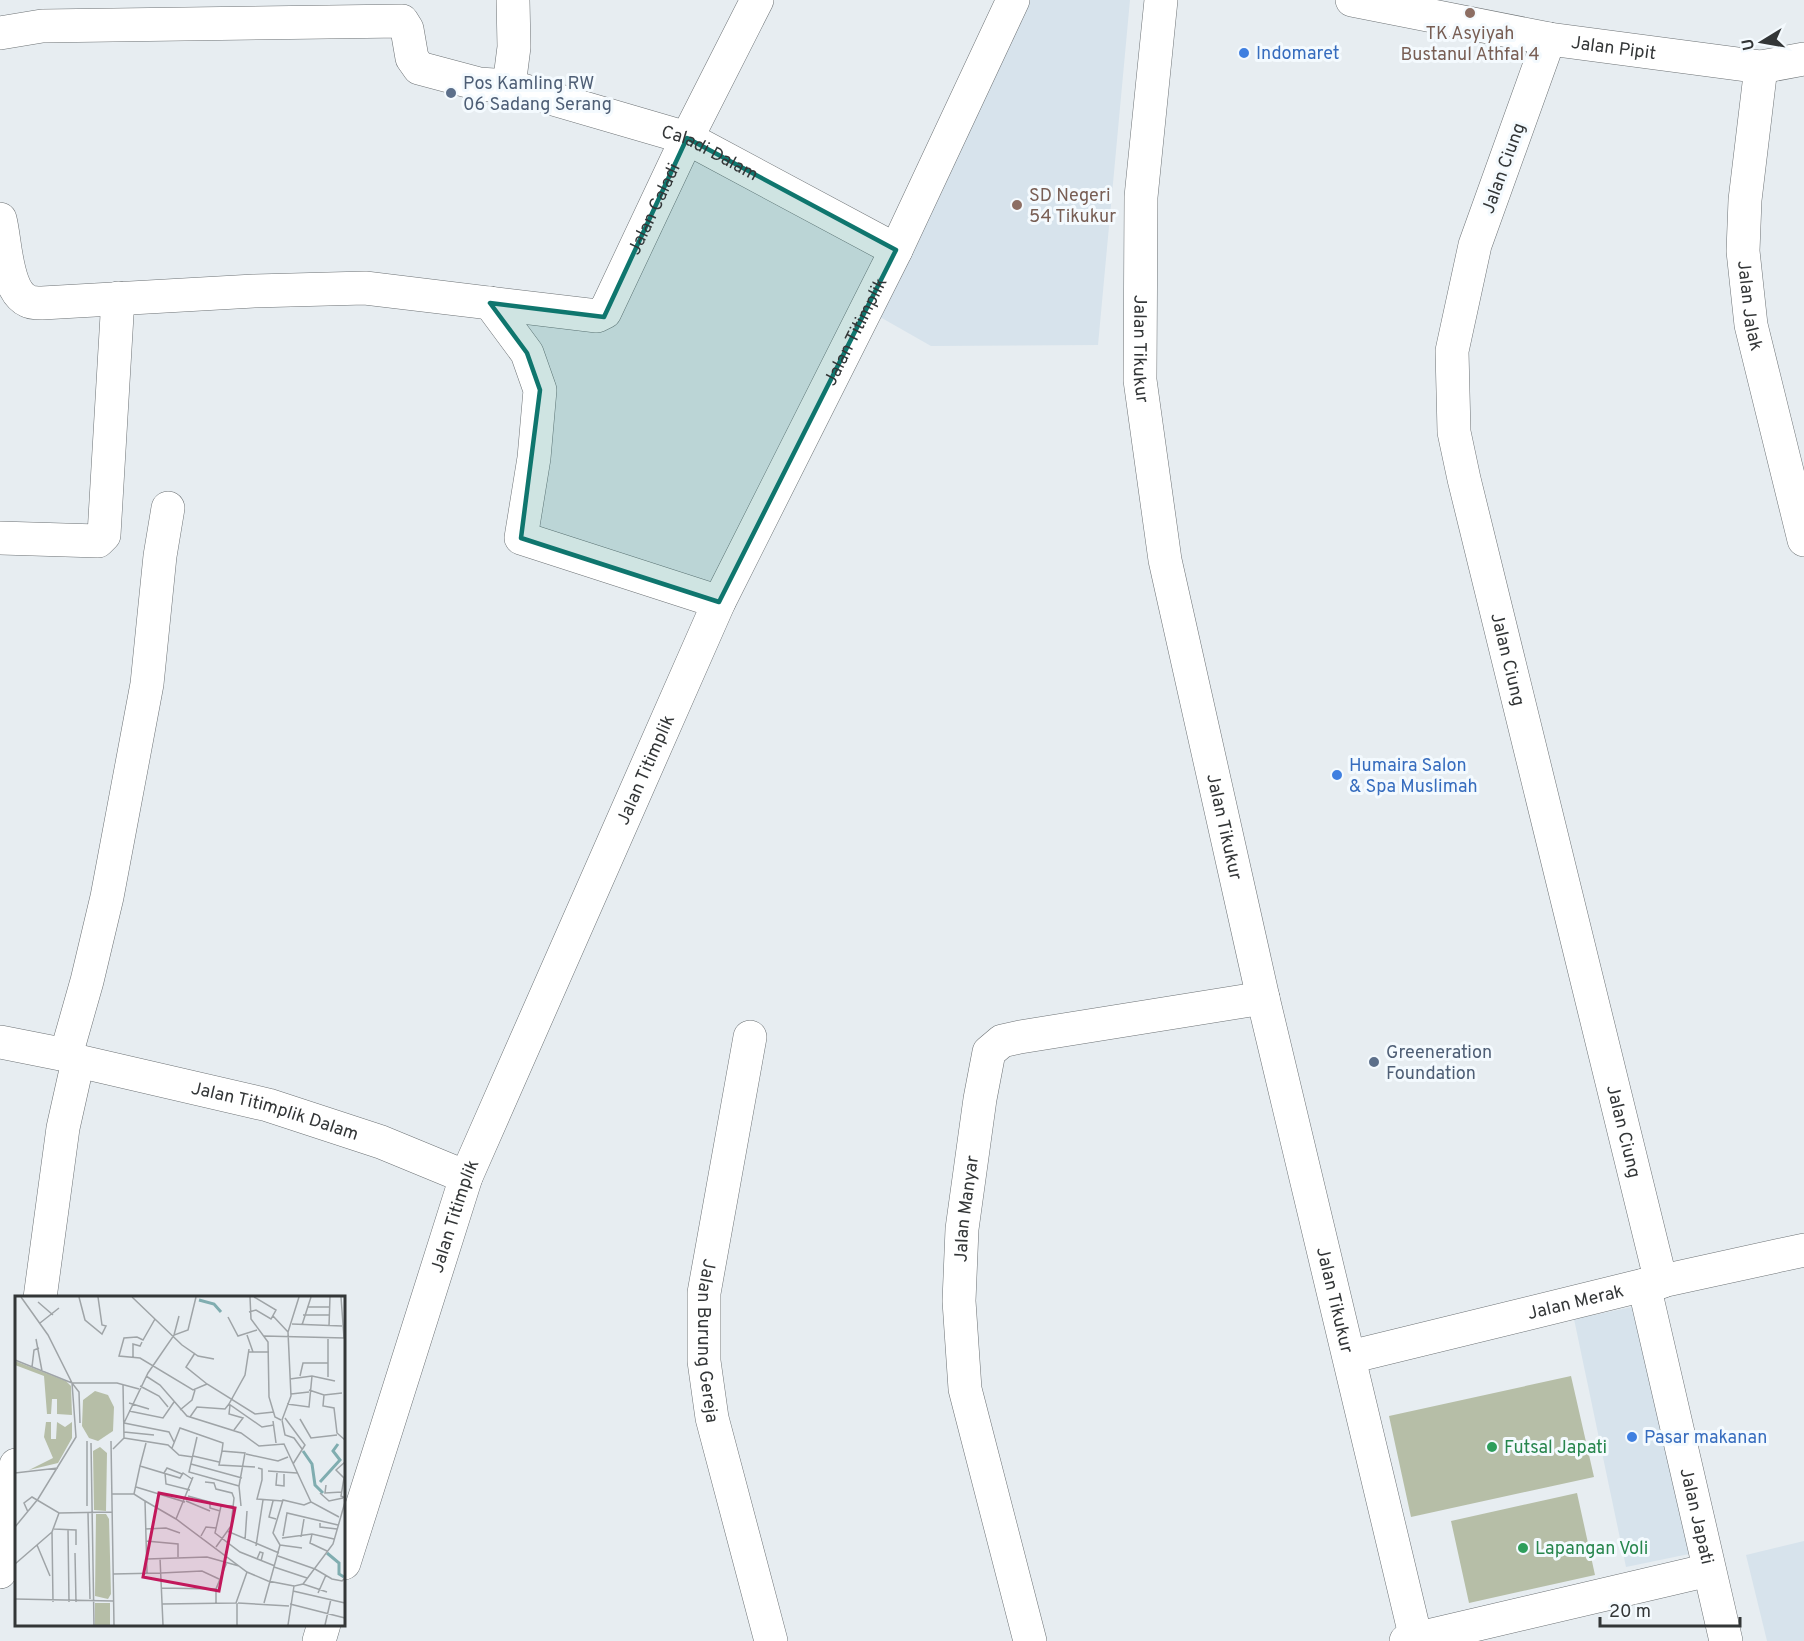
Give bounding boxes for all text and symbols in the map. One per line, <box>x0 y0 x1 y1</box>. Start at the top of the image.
marker: TK Asyiyah Bustanul Athfal 4 <box>1463 6 1477 20</box>
north arrow <box>1732 12 1792 72</box>
place label: TK Asyiyah Bustanul Athfal 4 <box>1400 23 1540 67</box>
street label: Jalan Pipit <box>1569 32 1657 66</box>
text: U <box>1738 37 1760 52</box>
place label: Indomaret <box>1256 43 1339 66</box>
marker: Indomaret <box>1237 46 1251 60</box>
place label: Pos Kamling RW 06 Sadang Serang <box>463 73 612 117</box>
marker: Pos Kamling RW 06 Sadang Serang <box>444 86 458 100</box>
street label: Jalan Ciung <box>1477 120 1531 217</box>
street label: Caladi Dalam <box>658 121 762 187</box>
street label: Jalan Caladi <box>624 160 686 259</box>
place label: SD Negeri 54 Tikukur <box>1029 185 1116 229</box>
marker: SD Negeri 54 Tikukur <box>1010 198 1024 212</box>
street label: Jalan Jalak <box>1731 259 1767 353</box>
street label: Jalan Titimplik <box>820 274 893 390</box>
street label: Jalan Tikukur <box>1127 295 1153 405</box>
street label: Jalan Ciung <box>1484 611 1529 709</box>
street label: Jalan Titimplik <box>612 711 681 829</box>
place label: Humaira Salon & Spa Muslimah <box>1349 755 1478 799</box>
marker: Humaira Salon & Spa Muslimah <box>1330 768 1344 782</box>
street label: Jalan Tikukur <box>1200 772 1246 882</box>
place label: Greeneration Foundation <box>1386 1042 1492 1086</box>
marker: Greeneration Foundation <box>1367 1055 1381 1069</box>
street label: Jalan Titimplik Dalam <box>189 1078 361 1147</box>
street label: Jalan Ciung <box>1600 1083 1645 1181</box>
street label: Jalan Manyar <box>951 1154 985 1263</box>
street label: Jalan Titimplik <box>426 1156 485 1276</box>
street label: Jalan Tikukur <box>1310 1245 1357 1356</box>
street label: Jalan Burung Gereja <box>690 1257 723 1424</box>
street label: Jalan Merak <box>1525 1280 1626 1326</box>
inset map <box>15 1296 345 1626</box>
place label: Pasar makanan <box>1644 1427 1767 1450</box>
marker: Pasar makanan <box>1625 1430 1639 1444</box>
place label: Futsal Japati <box>1504 1437 1607 1460</box>
marker: Futsal Japati <box>1485 1440 1499 1454</box>
street label: Jalan Japati <box>1673 1466 1718 1567</box>
place label: Lapangan Voli <box>1535 1538 1648 1561</box>
marker: Lapangan Voli <box>1516 1541 1530 1555</box>
scale bar <box>1600 1590 1740 1628</box>
text: 20 m <box>1609 1601 1651 1624</box>

